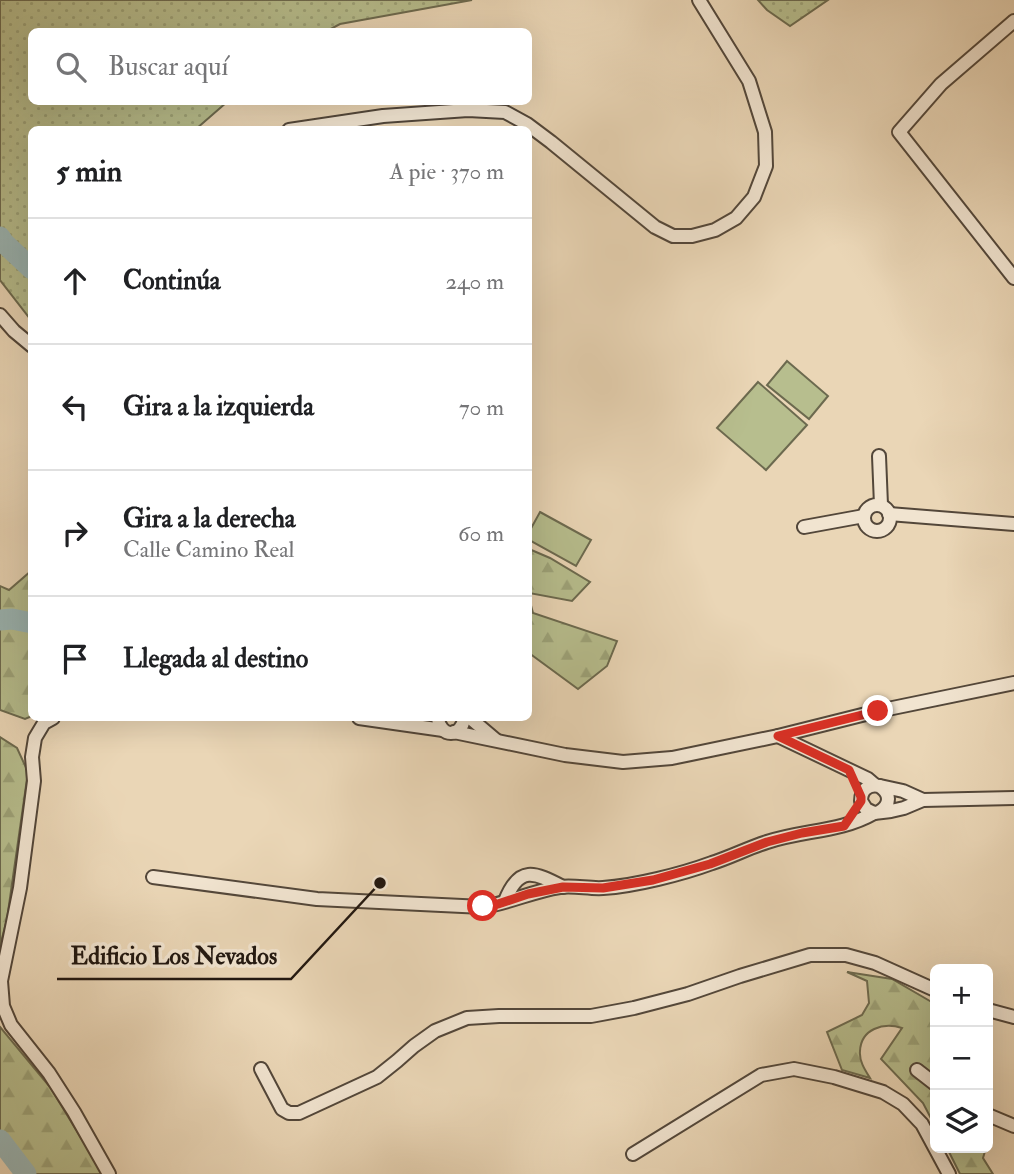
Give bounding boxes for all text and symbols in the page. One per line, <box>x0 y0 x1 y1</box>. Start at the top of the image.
search box <box>28 28 532 105</box>
icon: search <box>52 48 90 86</box>
text: Buscar aquí <box>108 51 228 83</box>
text: 5 min <box>56 153 122 190</box>
text: A pie · 370 m <box>389 157 504 186</box>
icon: ahead <box>56 262 94 300</box>
text: Continúa <box>123 265 221 297</box>
text: 240 m <box>445 267 504 296</box>
icon: left <box>56 388 94 426</box>
text: Gira a la izquierda <box>123 391 314 423</box>
text: 70 m <box>459 393 504 422</box>
text: Gira a la derecha <box>123 503 296 535</box>
icon: right <box>56 514 94 552</box>
text: 60 m <box>458 519 504 548</box>
text: Calle Camino Real <box>123 535 295 564</box>
icon: arrive <box>56 640 94 678</box>
text: Llegada al destino <box>123 643 308 675</box>
route end <box>862 695 893 726</box>
route start <box>467 890 498 921</box>
callout: Edificio Los Nevados <box>57 934 291 979</box>
text: Edificio Los Nevados <box>71 941 277 972</box>
map controls <box>930 964 993 1153</box>
button: + <box>930 964 993 1027</box>
button: − <box>930 1027 993 1090</box>
button: layers <box>930 1090 993 1153</box>

